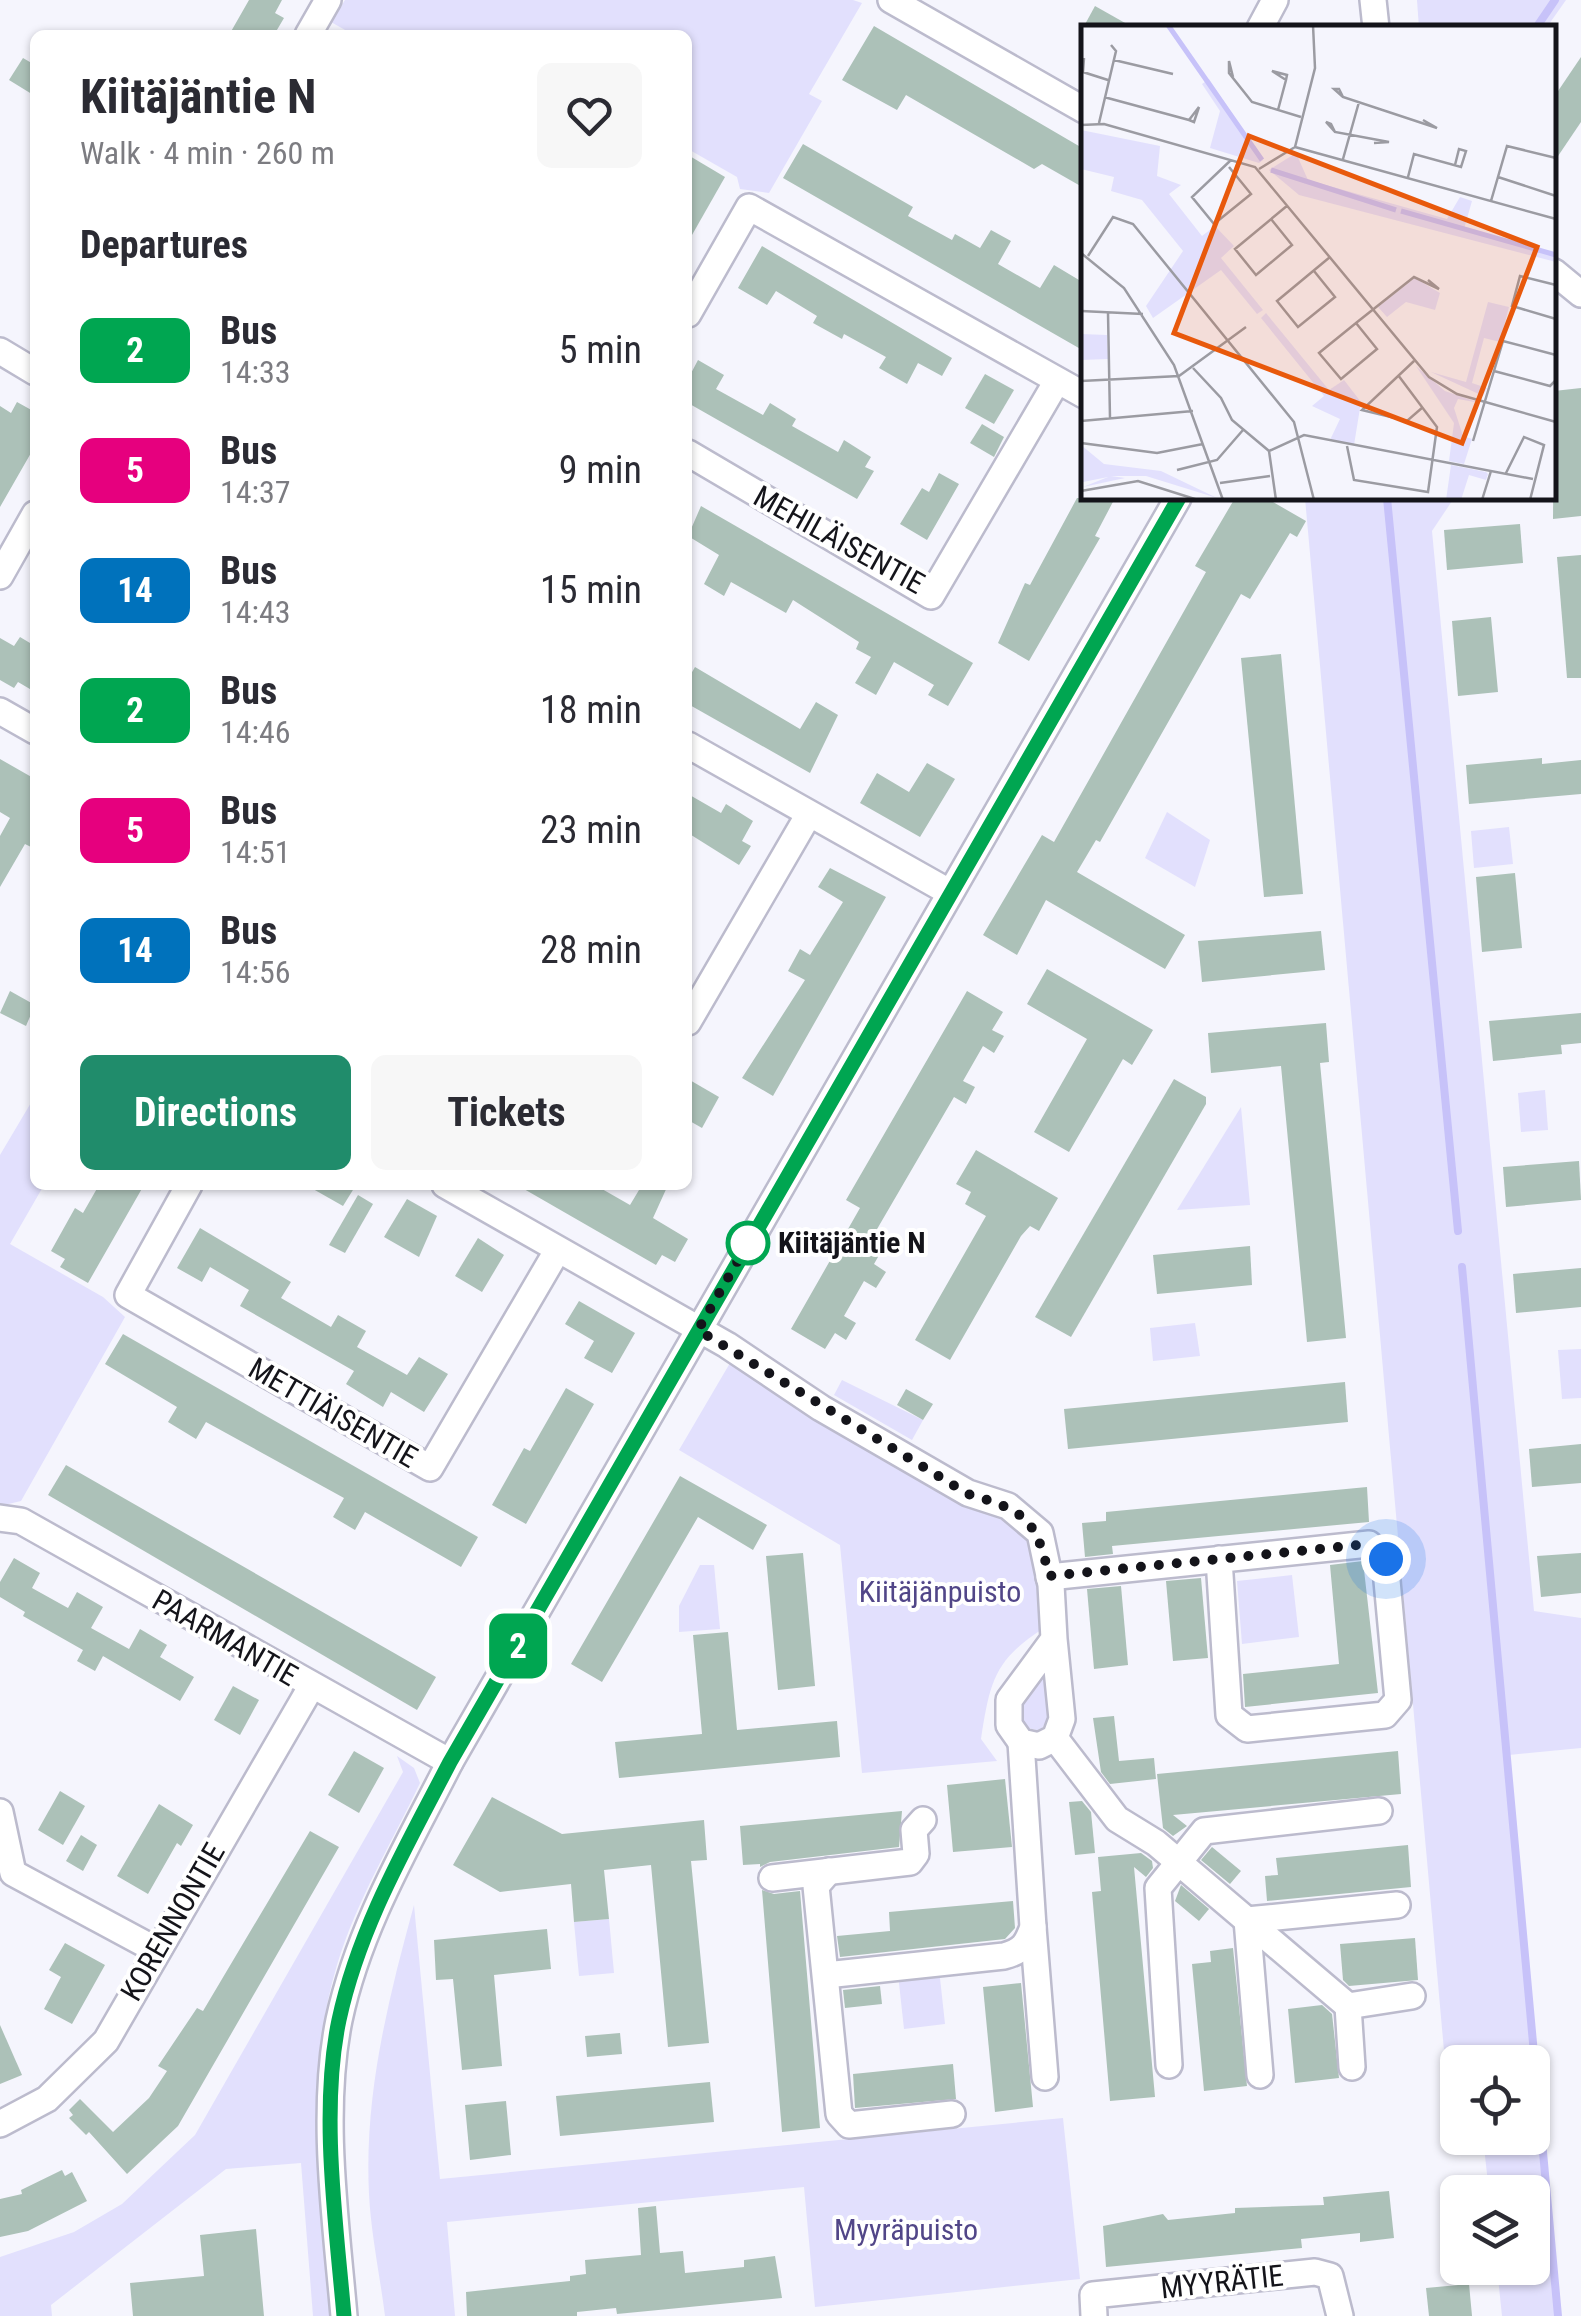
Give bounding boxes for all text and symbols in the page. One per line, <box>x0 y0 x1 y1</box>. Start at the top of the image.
inset map <box>1081 25 1556 500</box>
button: heart <box>537 63 642 168</box>
text: Kiitäjäntie N <box>80 68 316 125</box>
text: Walk · 4 min · 260 m <box>80 134 335 172</box>
text: Departures <box>80 223 248 267</box>
text: Bus <box>220 309 277 353</box>
text: 5 min <box>559 328 642 372</box>
text: 2 <box>126 330 144 371</box>
text: 14:33 <box>220 353 291 391</box>
text: Bus <box>220 429 277 473</box>
text: 9 min <box>559 448 642 492</box>
text: 5 <box>126 450 144 491</box>
text: 14:37 <box>220 473 291 511</box>
street label: MEHILÄISENTIE <box>748 478 931 601</box>
text: Bus <box>220 549 277 593</box>
text: 15 min <box>540 568 642 612</box>
text: 14 <box>117 570 153 611</box>
text: 14:43 <box>220 593 291 631</box>
text: Bus <box>220 669 277 713</box>
text: 18 min <box>540 688 642 732</box>
text: 2 <box>126 690 144 731</box>
text: 14:46 <box>220 713 291 751</box>
text: Bus <box>220 789 277 833</box>
text: 23 min <box>540 808 642 852</box>
text: 5 <box>126 810 144 851</box>
text: 14:51 <box>220 833 291 871</box>
text: Bus <box>220 909 277 953</box>
text: 28 min <box>540 928 642 972</box>
text: 14 <box>117 930 153 971</box>
text: 14:56 <box>220 953 291 991</box>
button: Directions <box>80 1055 351 1170</box>
button: Tickets <box>371 1055 642 1170</box>
marker: Kiitäjäntie N <box>727 1222 769 1264</box>
place label: Kiitäjäntie N <box>778 1225 926 1260</box>
street label: METTIÄISENTIE <box>243 1350 424 1475</box>
your location <box>1361 1534 1411 1584</box>
park label: Kiitäjänpuisto <box>859 1574 1021 1609</box>
street label: PAARMANTIE <box>147 1582 304 1693</box>
line badge: 2 <box>486 1614 550 1678</box>
text: 2 <box>509 1626 527 1667</box>
street label: KORENNONTIE <box>113 1837 232 2007</box>
map controls <box>1440 2045 1550 2285</box>
button: locate <box>1440 2045 1550 2155</box>
button: layers <box>1440 2175 1550 2285</box>
park label: Myyräpuisto <box>834 2212 978 2247</box>
street label: MYYRÄTIE <box>1159 2258 1285 2305</box>

